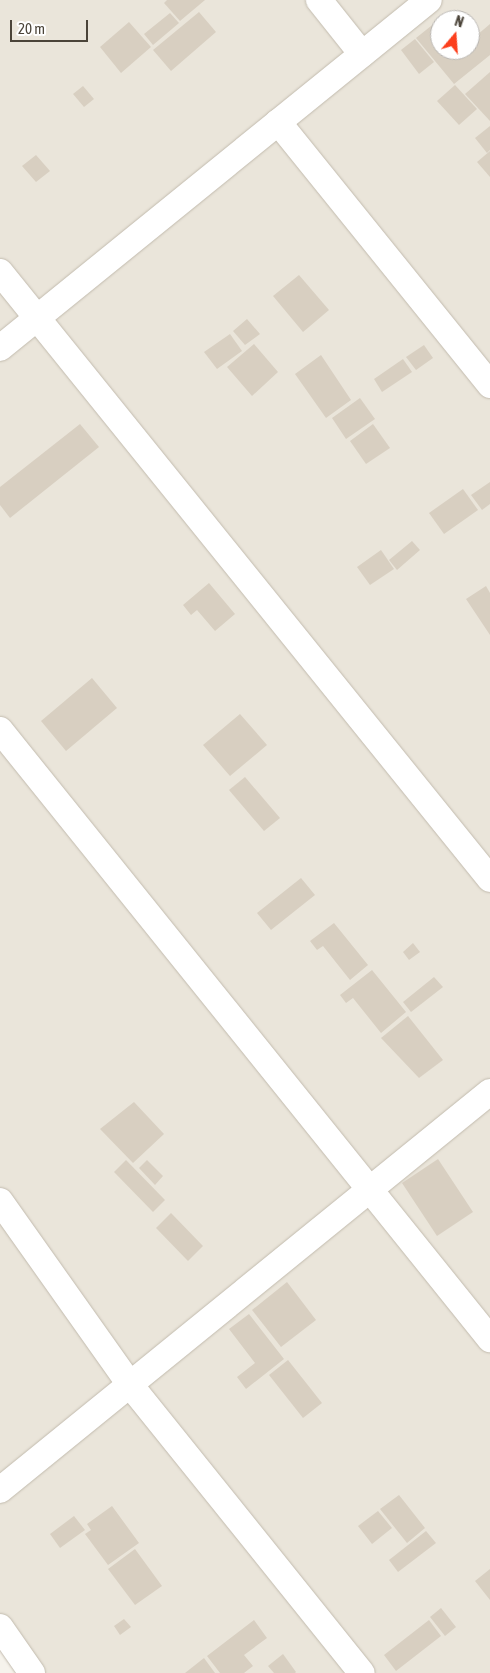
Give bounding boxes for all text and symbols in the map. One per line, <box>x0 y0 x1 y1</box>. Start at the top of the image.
scale bar <box>12 10 90 42</box>
north arrow <box>430 10 480 60</box>
text: N <box>453 13 466 31</box>
text: 20 m <box>18 20 45 37</box>

